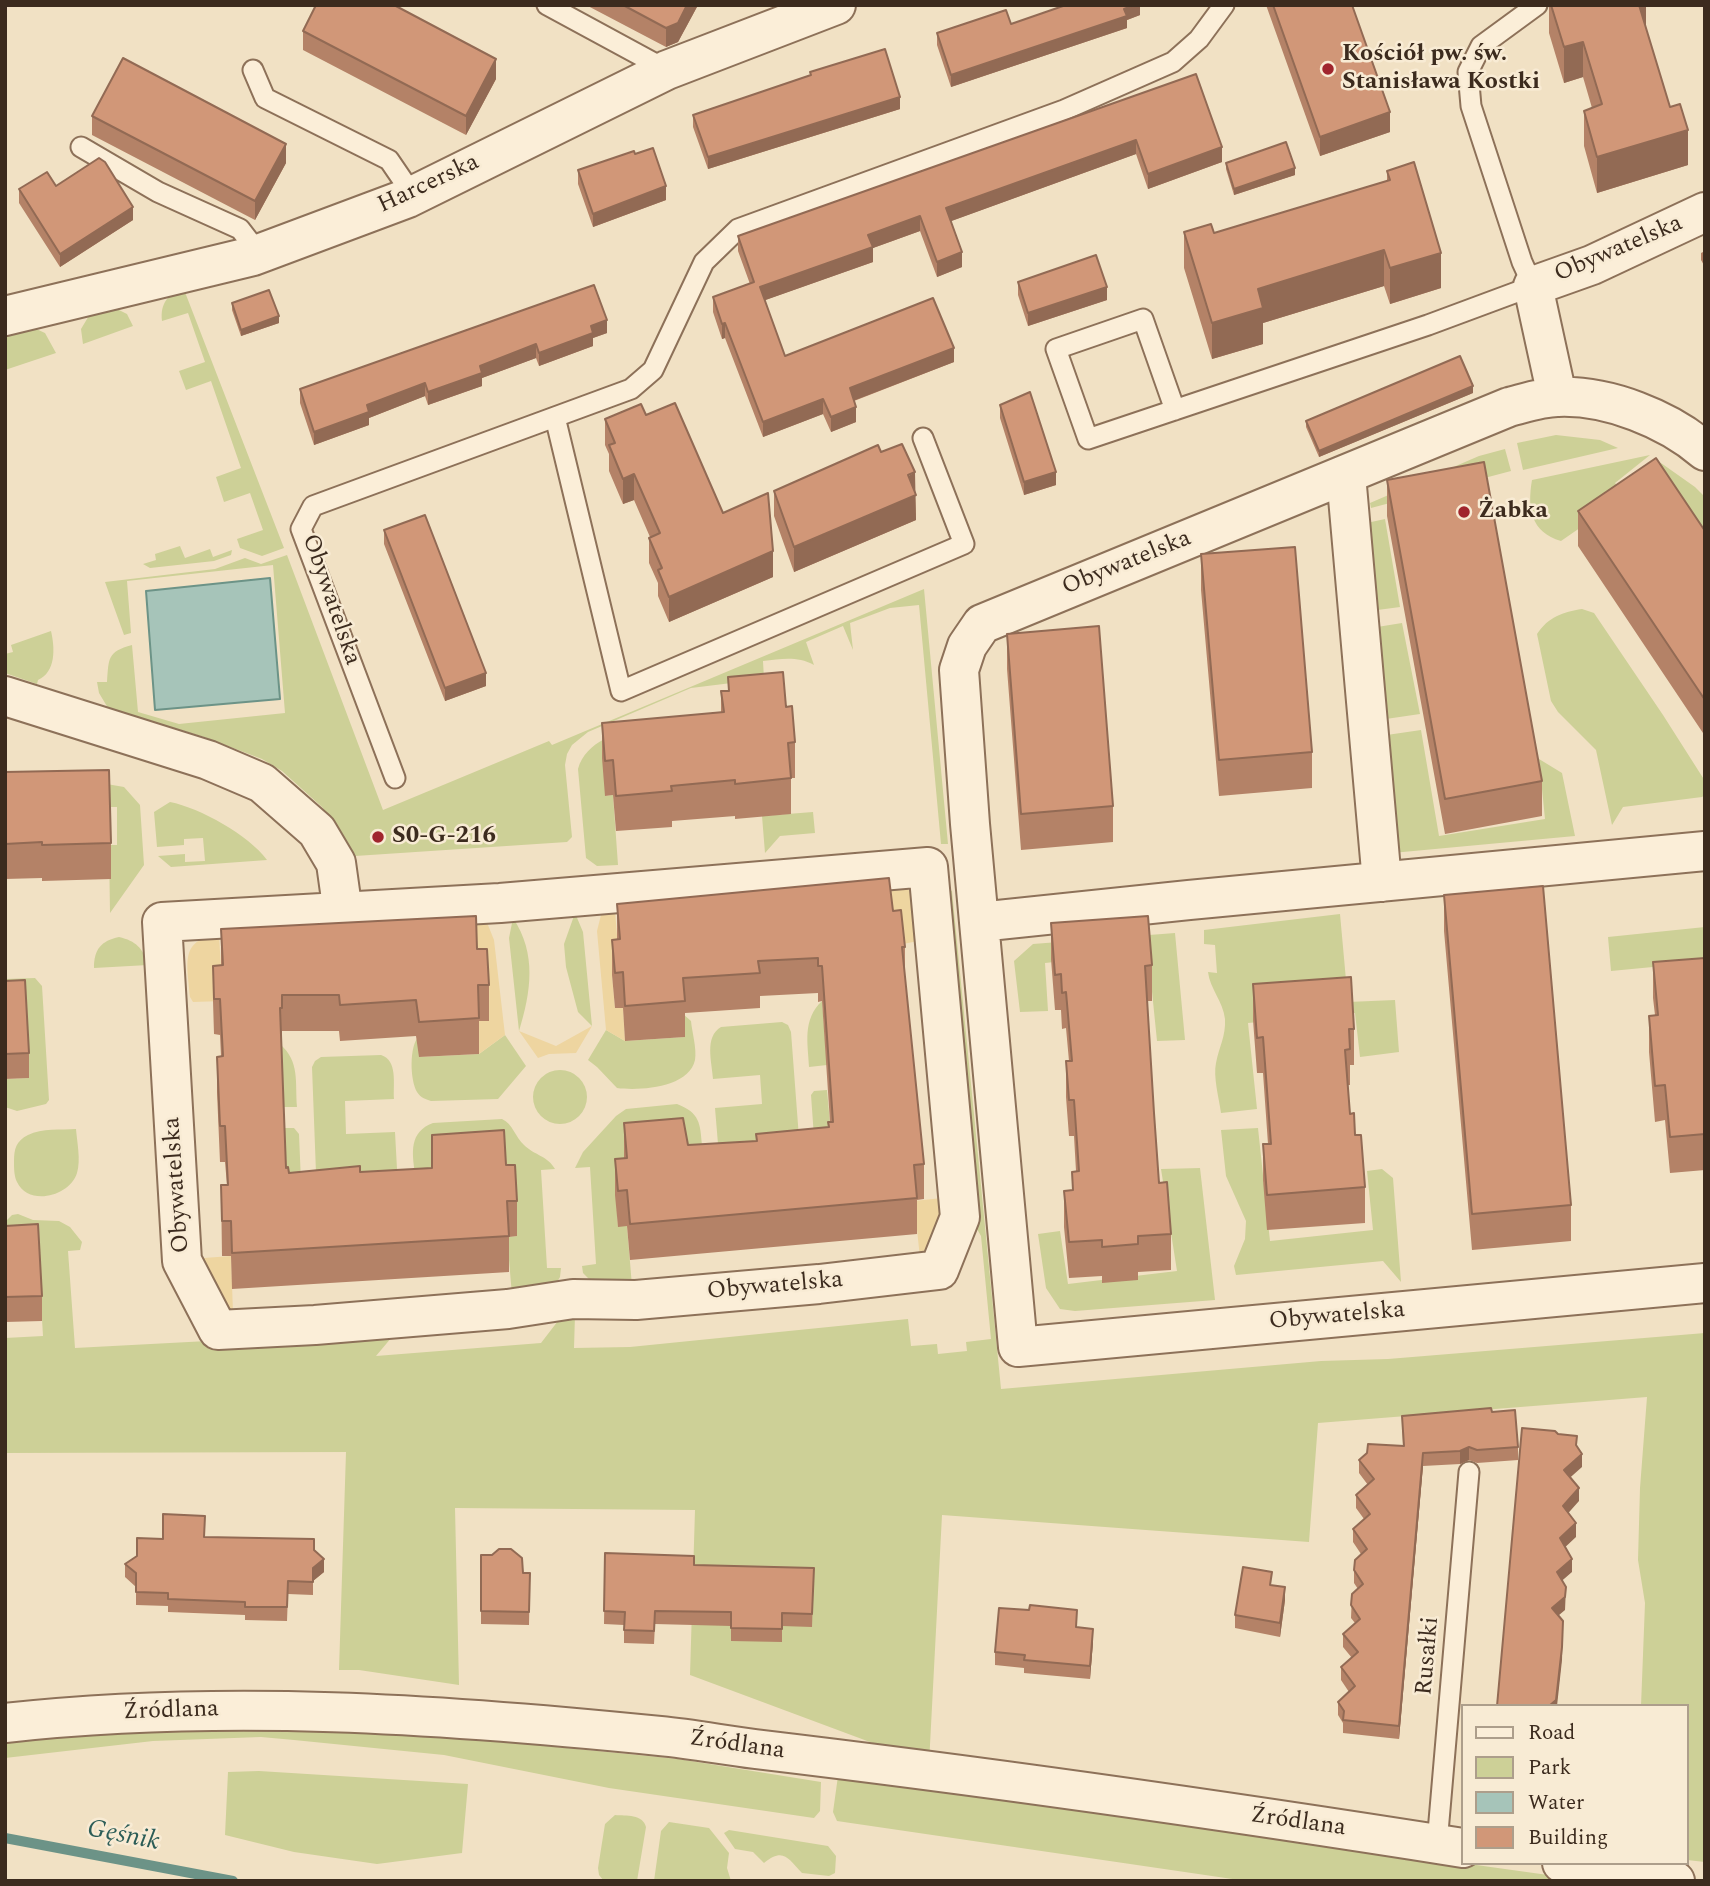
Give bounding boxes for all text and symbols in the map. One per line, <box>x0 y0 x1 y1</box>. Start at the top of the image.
place label: Kościół pw. św. Stanisława Kostki <box>1342 41 1540 97</box>
marker: Kościół pw. św. Stanisława Kostki <box>1320 61 1336 77</box>
street label: Harcerska <box>374 149 484 221</box>
street label: Obywatelska <box>1551 210 1687 290</box>
place label: Żabka <box>1478 498 1548 526</box>
marker: Żabka <box>1456 504 1472 520</box>
street label: Obywatelska <box>1058 525 1196 603</box>
street label: Obywatelska <box>294 531 366 669</box>
place label: S0-G-216 <box>392 823 496 851</box>
marker: S0-G-216 <box>370 829 386 845</box>
street label: Obywatelska <box>159 1116 197 1254</box>
street label: Obywatelska <box>706 1267 844 1307</box>
street label: Obywatelska <box>1268 1297 1406 1337</box>
street label: Rusałki <box>1411 1615 1447 1697</box>
street label: Źródlana <box>123 1696 219 1728</box>
legend <box>1462 1704 1689 1865</box>
text: Road <box>1528 1717 1575 1749</box>
street label: Źródlana <box>688 1725 786 1767</box>
text: Park <box>1528 1752 1571 1784</box>
text: Water <box>1528 1787 1584 1819</box>
street label: Źródlana <box>1249 1802 1347 1844</box>
water label: Gęśnik <box>84 1815 162 1859</box>
text: Building <box>1528 1822 1608 1854</box>

